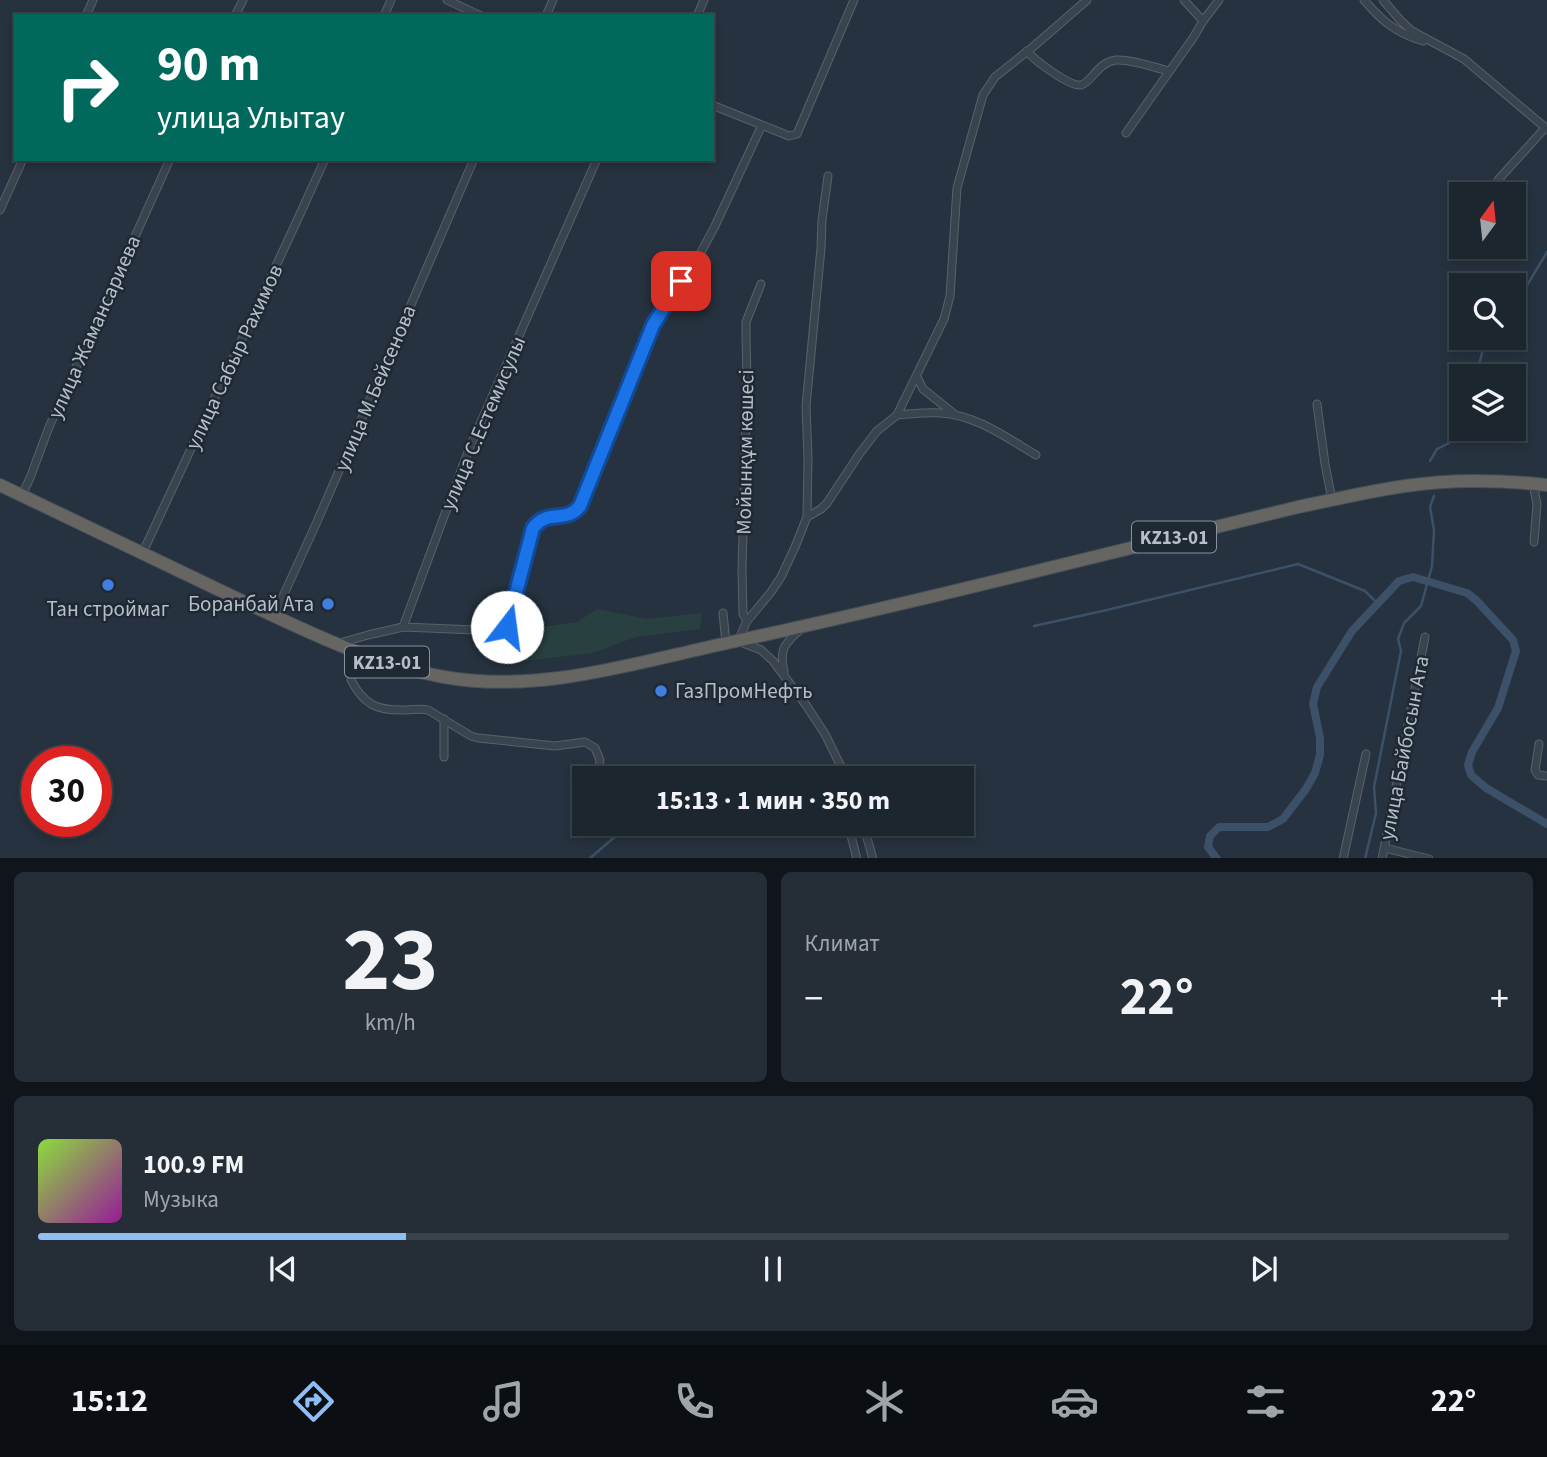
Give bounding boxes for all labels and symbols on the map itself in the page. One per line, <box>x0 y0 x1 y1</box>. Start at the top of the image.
north arrow <box>1449 182 1526 259</box>
street label: улица Жамансариева <box>40 230 148 424</box>
pin <box>651 251 711 311</box>
street label: улица Сабыр Рахимов <box>178 259 290 455</box>
street label: улица М.Бейсенова <box>326 300 424 476</box>
street label: улица С.Естемисулы <box>433 331 533 515</box>
street label: Мойынқұм көшесі <box>729 369 761 535</box>
road number: KZ13-01 <box>1132 522 1216 552</box>
marker: Тан строймаг <box>100 577 116 593</box>
place label: Боранбай Ата <box>188 589 314 619</box>
position arrow <box>470 590 544 664</box>
place label: Тан строймаг <box>47 594 170 624</box>
marker: Боранбай Ата <box>320 596 336 612</box>
road number: KZ13-01 <box>345 646 429 678</box>
street label: улица Байбосын Ата <box>1371 653 1437 843</box>
place label: ГазПромНефть <box>675 676 813 706</box>
marker: ГазПромНефть <box>653 683 669 699</box>
speed limit sign: 30 <box>21 746 112 837</box>

